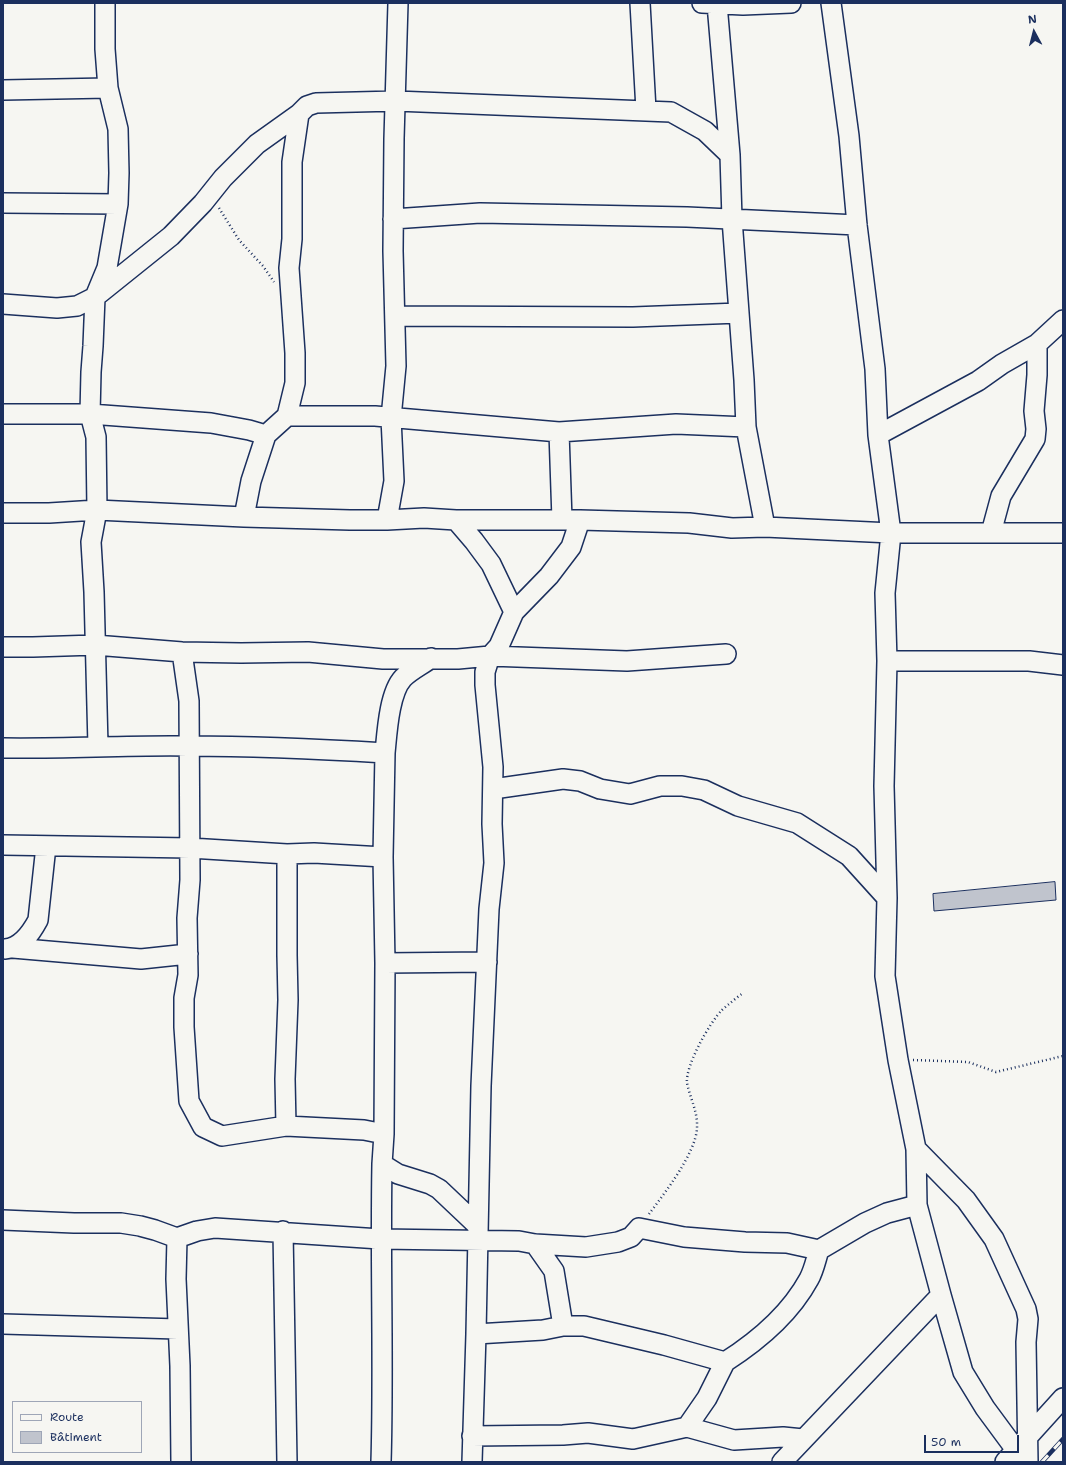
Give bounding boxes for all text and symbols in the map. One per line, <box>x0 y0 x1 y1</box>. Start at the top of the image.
north arrow <box>1014 12 1054 52</box>
text: N <box>1027 12 1038 28</box>
legend <box>12 1401 142 1453</box>
text: Route <box>50 1409 84 1425</box>
scale bar <box>926 1427 1021 1453</box>
text: Bâtiment <box>50 1429 102 1445</box>
text: 50 m <box>931 1434 961 1450</box>

